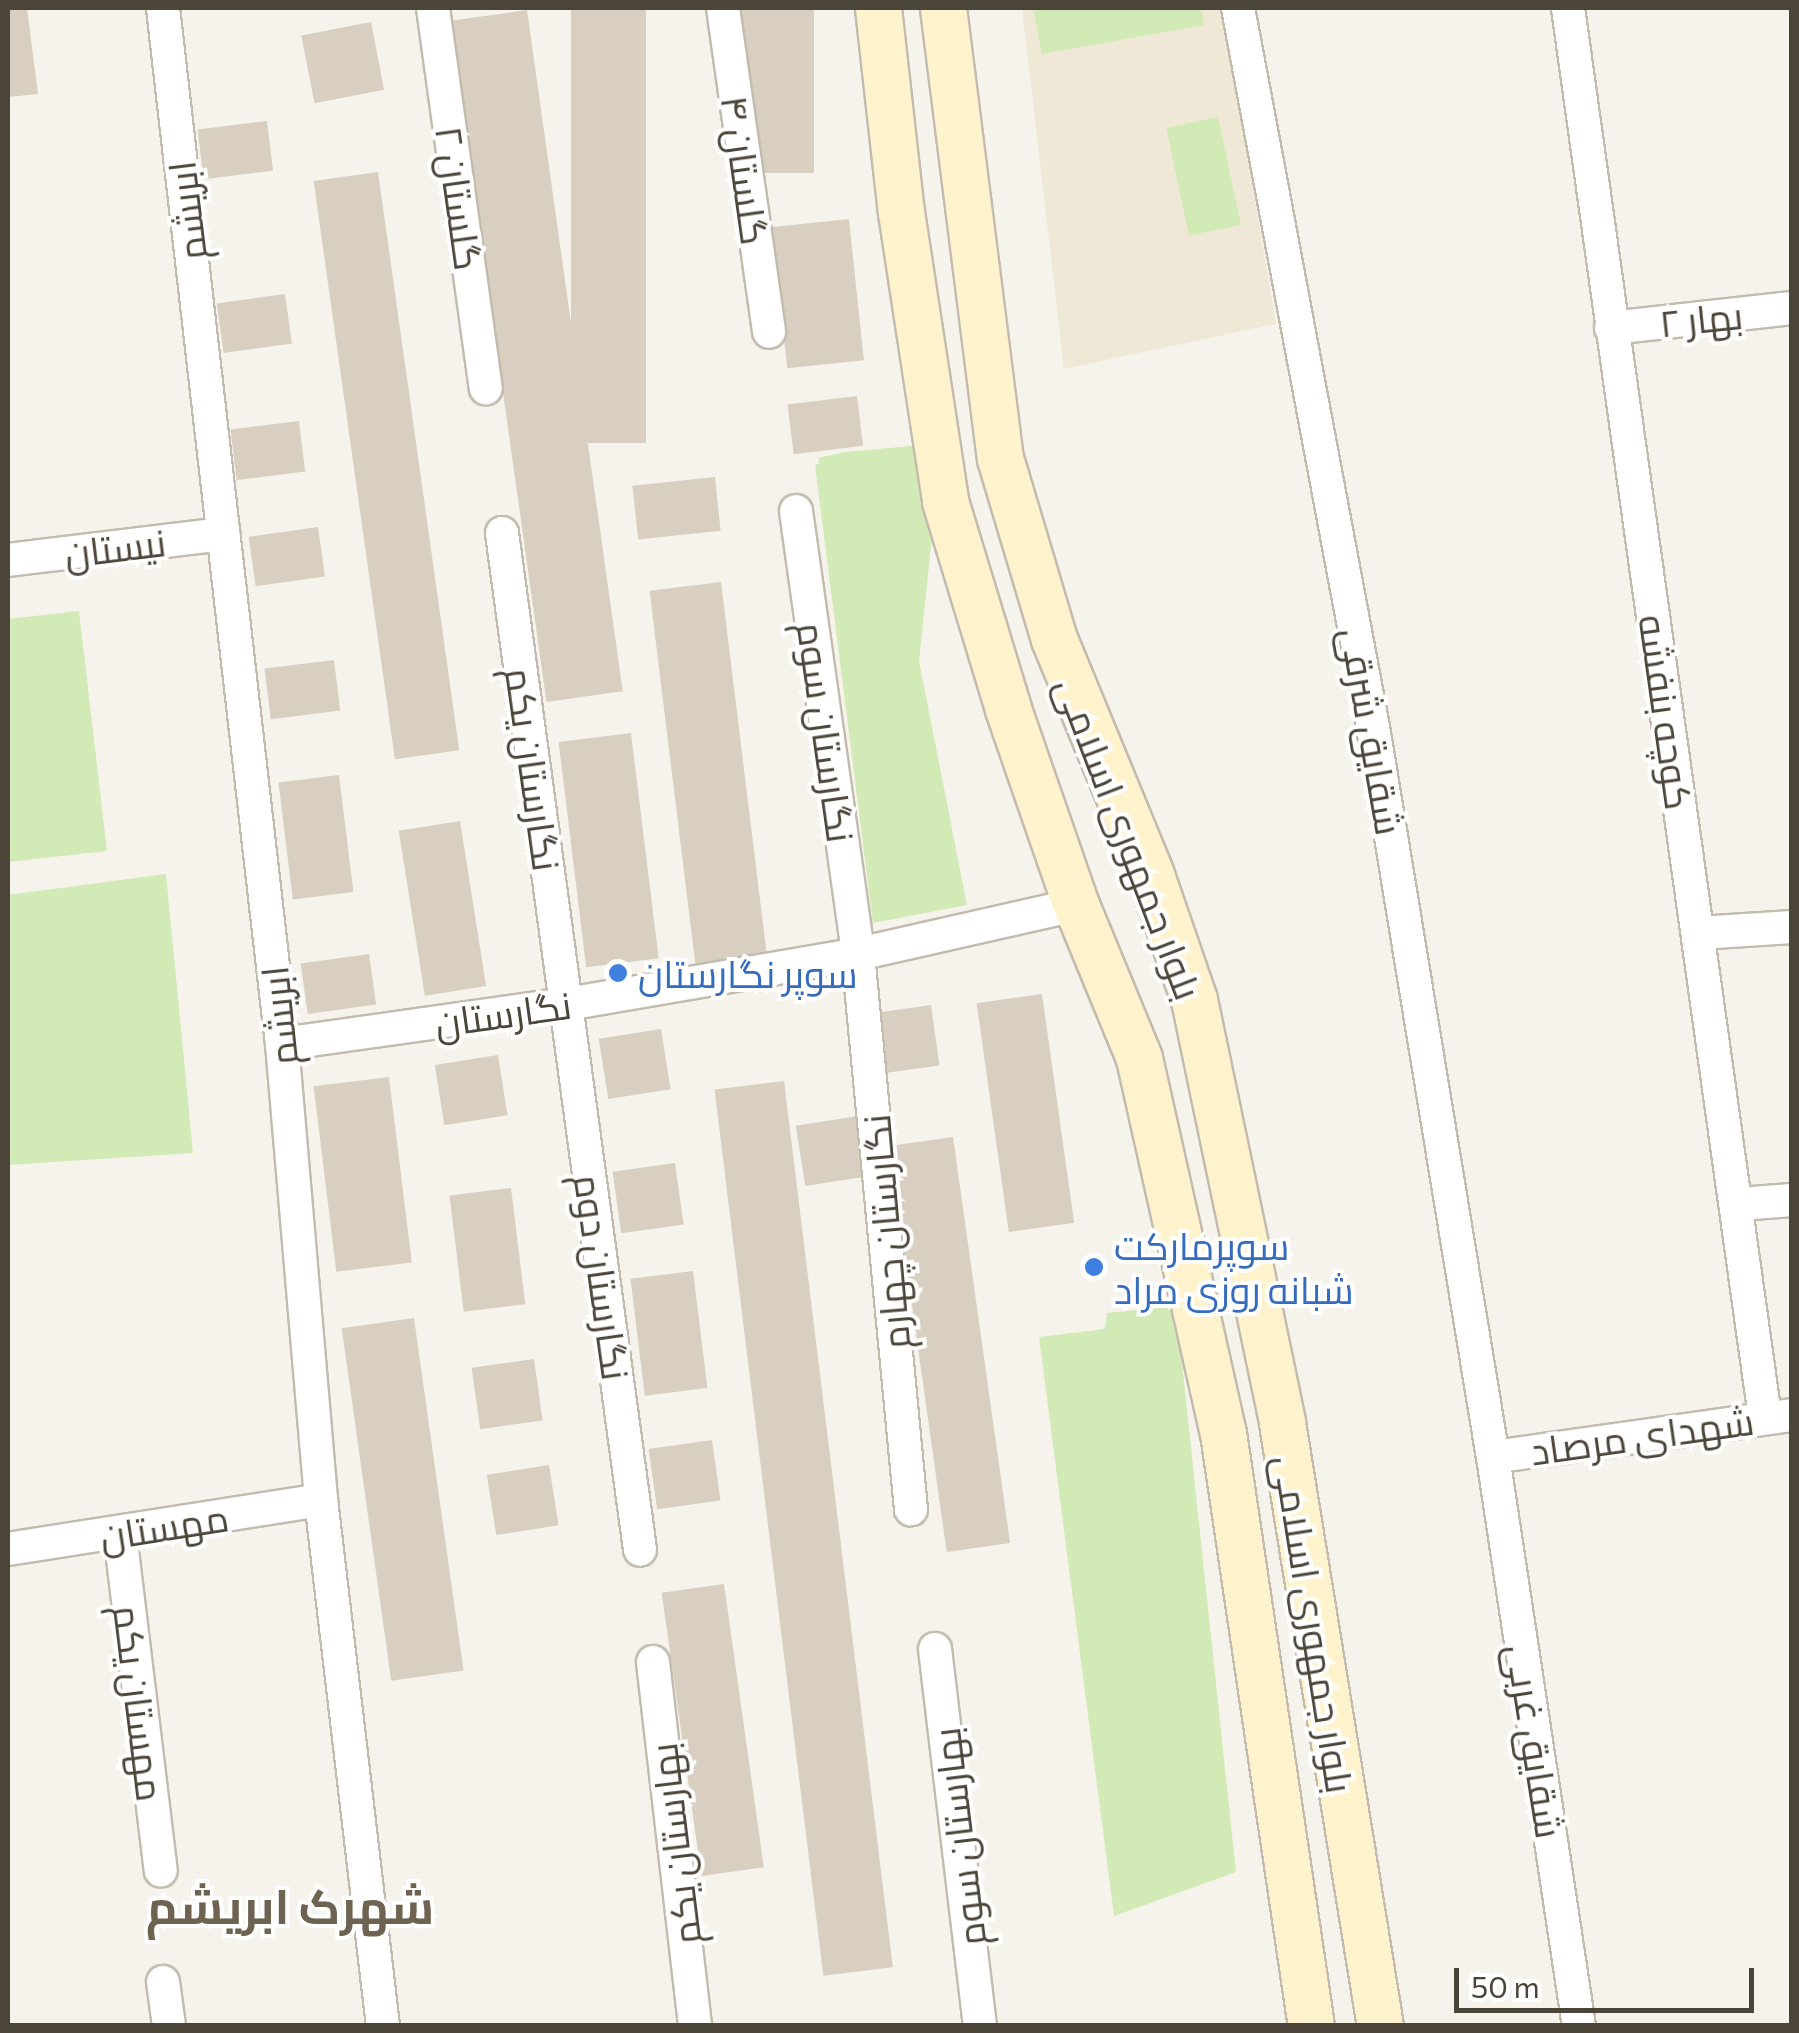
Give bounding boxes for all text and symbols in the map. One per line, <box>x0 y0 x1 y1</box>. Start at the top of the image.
street label: گلستان ۴ <box>713 92 779 248</box>
street label: گلستان ۲ <box>427 123 493 273</box>
street label: ابریشم <box>157 159 215 263</box>
street label: بهار ۲ <box>1657 291 1745 345</box>
street label: نیستان <box>62 518 168 576</box>
street label: کوچه بنفشه <box>1631 612 1703 812</box>
street label: نگارستان سوم <box>789 619 865 845</box>
street label: شقایق شرقی <box>1332 624 1414 838</box>
street label: نگارستان یکم <box>497 664 571 874</box>
street label: بلوار جمهوری اسلامی <box>1048 670 1212 1006</box>
place label: سوپر نگارستان <box>638 950 858 996</box>
marker: سوپر نگارستان <box>607 962 629 984</box>
street label: ابریشم <box>250 964 306 1068</box>
street label: نگارستان <box>432 981 574 1045</box>
street label: نگارستان چهارم <box>852 1113 918 1351</box>
street label: نگارستان دوم <box>566 1171 640 1383</box>
place label: سوپرمارکت شبانه روزی مراد <box>1114 1222 1354 1312</box>
marker: سوپرمارکت شبانه روزی مراد <box>1083 1256 1105 1278</box>
street label: شهدای مرصاد <box>1527 1397 1757 1473</box>
street label: بلوار جمهوری اسلامی <box>1266 1452 1364 1796</box>
street label: مهستان <box>96 1493 232 1559</box>
street label: مهستان یکم <box>105 1602 175 1804</box>
street label: شقایق غربی <box>1498 1641 1574 1841</box>
street label: بهارستان سوم <box>922 1725 994 1949</box>
street label: بهارستان یکم <box>639 1740 709 1948</box>
district label: شهرک ابریشم <box>146 1876 434 1934</box>
scale bar <box>1459 1948 1759 2010</box>
text: 50 m <box>1471 1967 1540 2004</box>

